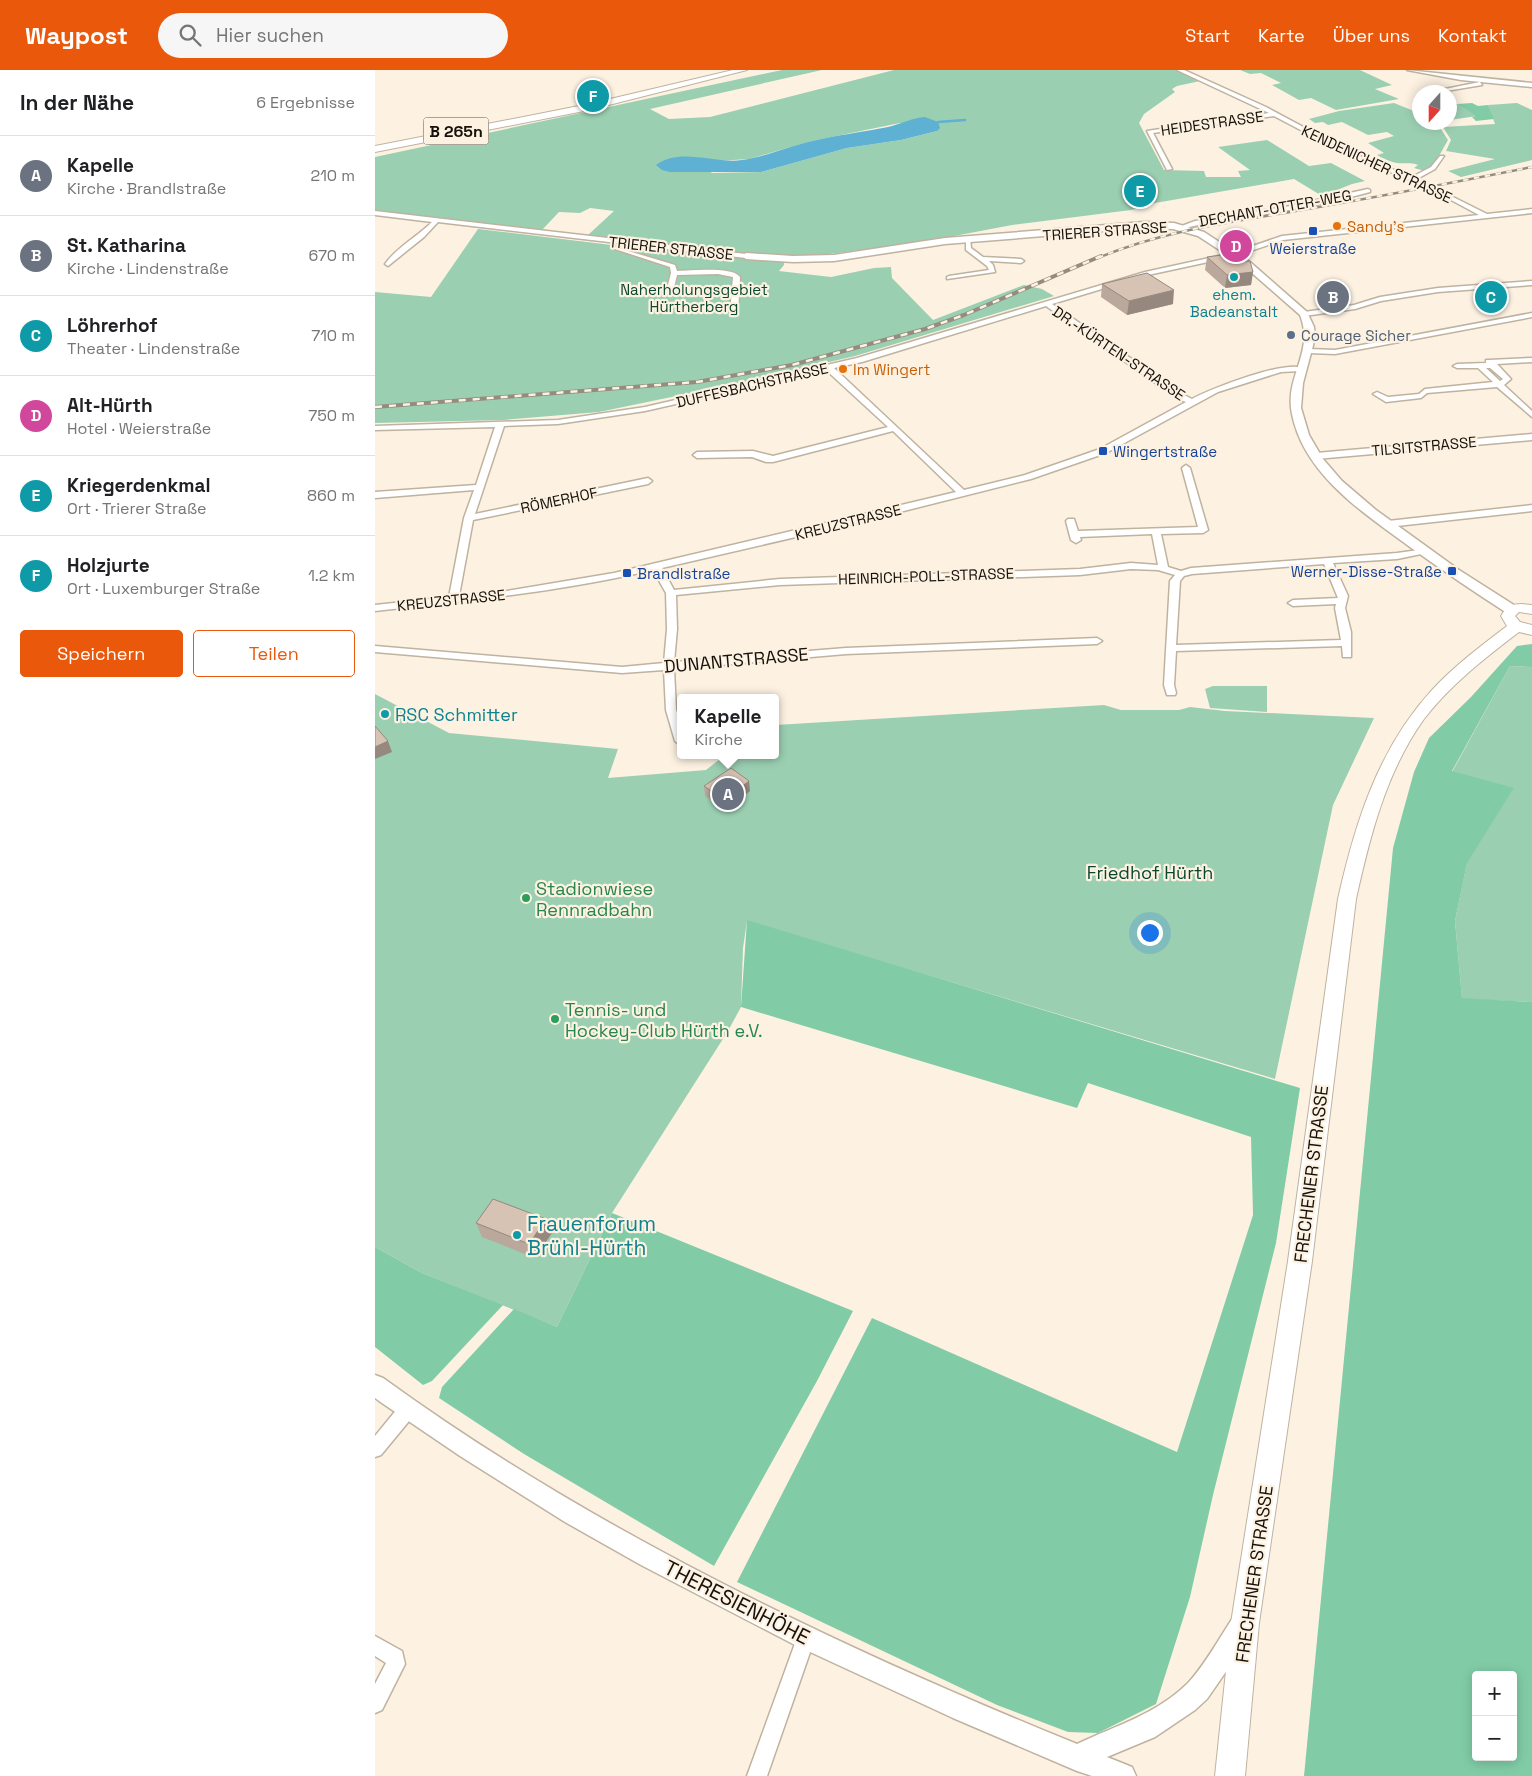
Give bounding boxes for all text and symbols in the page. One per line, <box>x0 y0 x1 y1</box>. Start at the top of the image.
search box <box>158 13 508 58</box>
text: Waypost <box>25 20 128 51</box>
icon: search <box>176 21 204 49</box>
text: Hier suchen <box>216 23 324 48</box>
text: Start <box>1185 24 1230 47</box>
text: Karte <box>1258 24 1305 47</box>
text: Über uns <box>1333 24 1410 47</box>
text: Kontakt <box>1438 24 1507 47</box>
pin: F <box>577 77 609 115</box>
north arrow <box>1412 85 1457 130</box>
text: In der Nähe <box>20 89 134 116</box>
text: 6 Ergebnisse <box>256 92 355 113</box>
street label: HEIDESTRASSE <box>1159 106 1265 140</box>
road number: B 265n <box>423 118 489 144</box>
street label: KENDENICHER STRASSE <box>1299 121 1455 207</box>
text: Kapelle <box>67 153 134 178</box>
text: A <box>31 165 41 186</box>
text: 210 m <box>311 165 355 186</box>
pin: E <box>1124 172 1156 210</box>
text: Kirche · Brandlstraße <box>67 178 226 199</box>
street label: DECHANT-OTTER-WEG <box>1197 185 1353 231</box>
street label: TRIERER STRASSE <box>1042 217 1168 245</box>
place label: Sandy's <box>1347 217 1405 236</box>
marker: Sandy's <box>1331 220 1343 232</box>
marker: Weierstraße <box>1307 225 1319 237</box>
pin: D <box>1220 227 1252 265</box>
street label: TRIERER STRASSE <box>608 232 734 264</box>
text: St. Katharina <box>67 233 186 258</box>
place label: Weierstraße <box>1270 239 1357 258</box>
text: B <box>31 245 41 266</box>
text: 670 m <box>308 245 355 266</box>
text: Kirche · Lindenstraße <box>67 258 229 279</box>
marker: ehem. Badeanstalt <box>1228 271 1240 283</box>
pin: B <box>1317 278 1349 316</box>
pin: C <box>1475 278 1507 316</box>
park label: Naherholungsgebiet Hürtherberg <box>620 280 768 316</box>
place label: ehem. Badeanstalt <box>1190 285 1278 321</box>
street label: DR.-KÜRTEN-STRASSE <box>1049 302 1189 404</box>
text: Löhrerhof <box>67 313 158 338</box>
text: C <box>31 325 41 346</box>
text: 710 m <box>311 325 355 346</box>
place label: Courage Sicher <box>1301 326 1411 345</box>
marker: Courage Sicher <box>1285 329 1297 341</box>
text: Theater · Lindenstraße <box>67 338 240 359</box>
street label: DUFFESBACHSTRASSE <box>674 358 830 412</box>
place label: Im Wingert <box>853 360 930 379</box>
marker: Im Wingert <box>837 363 849 375</box>
text: Alt-Hürth <box>67 393 153 418</box>
text: D <box>31 405 41 426</box>
text: 750 m <box>308 405 355 426</box>
text: Hotel · Weierstraße <box>67 418 211 439</box>
street label: TILSITSTRASSE <box>1371 432 1477 460</box>
place label: Wingertstraße <box>1113 442 1217 461</box>
marker: Wingertstraße <box>1097 445 1109 457</box>
text: Kriegerdenkmal <box>67 473 210 498</box>
street label: RÖMERHOF <box>519 483 599 517</box>
text: E <box>32 485 40 506</box>
text: 860 m <box>307 485 355 506</box>
text: Ort · Trierer Straße <box>67 498 207 519</box>
street label: KREUZSTRASSE <box>793 500 903 544</box>
text: Holzjurte <box>67 553 150 578</box>
place label: Werner-Disse-Straße <box>1291 562 1442 581</box>
street label: HEINRICH-POLL-STRASSE <box>838 563 1014 589</box>
place label: Brandlstraße <box>637 564 731 583</box>
text: F <box>32 565 40 586</box>
text: 1.2 km <box>308 565 355 586</box>
marker: Werner-Disse-Straße <box>1446 565 1458 577</box>
marker: Brandlstraße <box>621 567 633 579</box>
text: Ort · Luxemburger Straße <box>67 578 260 599</box>
street label: KREUZSTRASSE <box>396 585 506 615</box>
button: Speichern <box>20 630 183 677</box>
button: Teilen <box>193 630 355 677</box>
street label: DUNANTSTRASSE <box>663 642 809 678</box>
popup <box>677 694 779 759</box>
place label: RSC Schmitter <box>395 703 518 726</box>
text: Kapelle <box>694 704 762 729</box>
marker: RSC Schmitter <box>379 708 391 720</box>
text: Kirche <box>694 729 743 750</box>
pin: A <box>712 775 744 813</box>
park label: Friedhof Hürth <box>1087 861 1213 884</box>
place label: Stadionwiese Rennradbahn <box>536 877 653 921</box>
marker: Stadionwiese Rennradbahn <box>520 892 532 904</box>
your location <box>1137 920 1163 946</box>
place label: Tennis- und Hockey-Club Hürth e.V. <box>565 998 763 1042</box>
marker: Tennis- und Hockey-Club Hürth e.V. <box>549 1013 561 1025</box>
street label: FRECHENER STRASSE <box>1289 1084 1333 1264</box>
place label: Frauenforum Brühl-Hürth <box>527 1210 656 1261</box>
marker: Frauenforum Brühl-Hürth <box>511 1229 523 1241</box>
street label: FRECHENER STRASSE <box>1230 1484 1278 1664</box>
street label: THERESIENHÖHE <box>659 1554 815 1650</box>
map controls <box>1472 1671 1517 1761</box>
button: + <box>1472 1671 1517 1716</box>
button: − <box>1472 1716 1517 1761</box>

